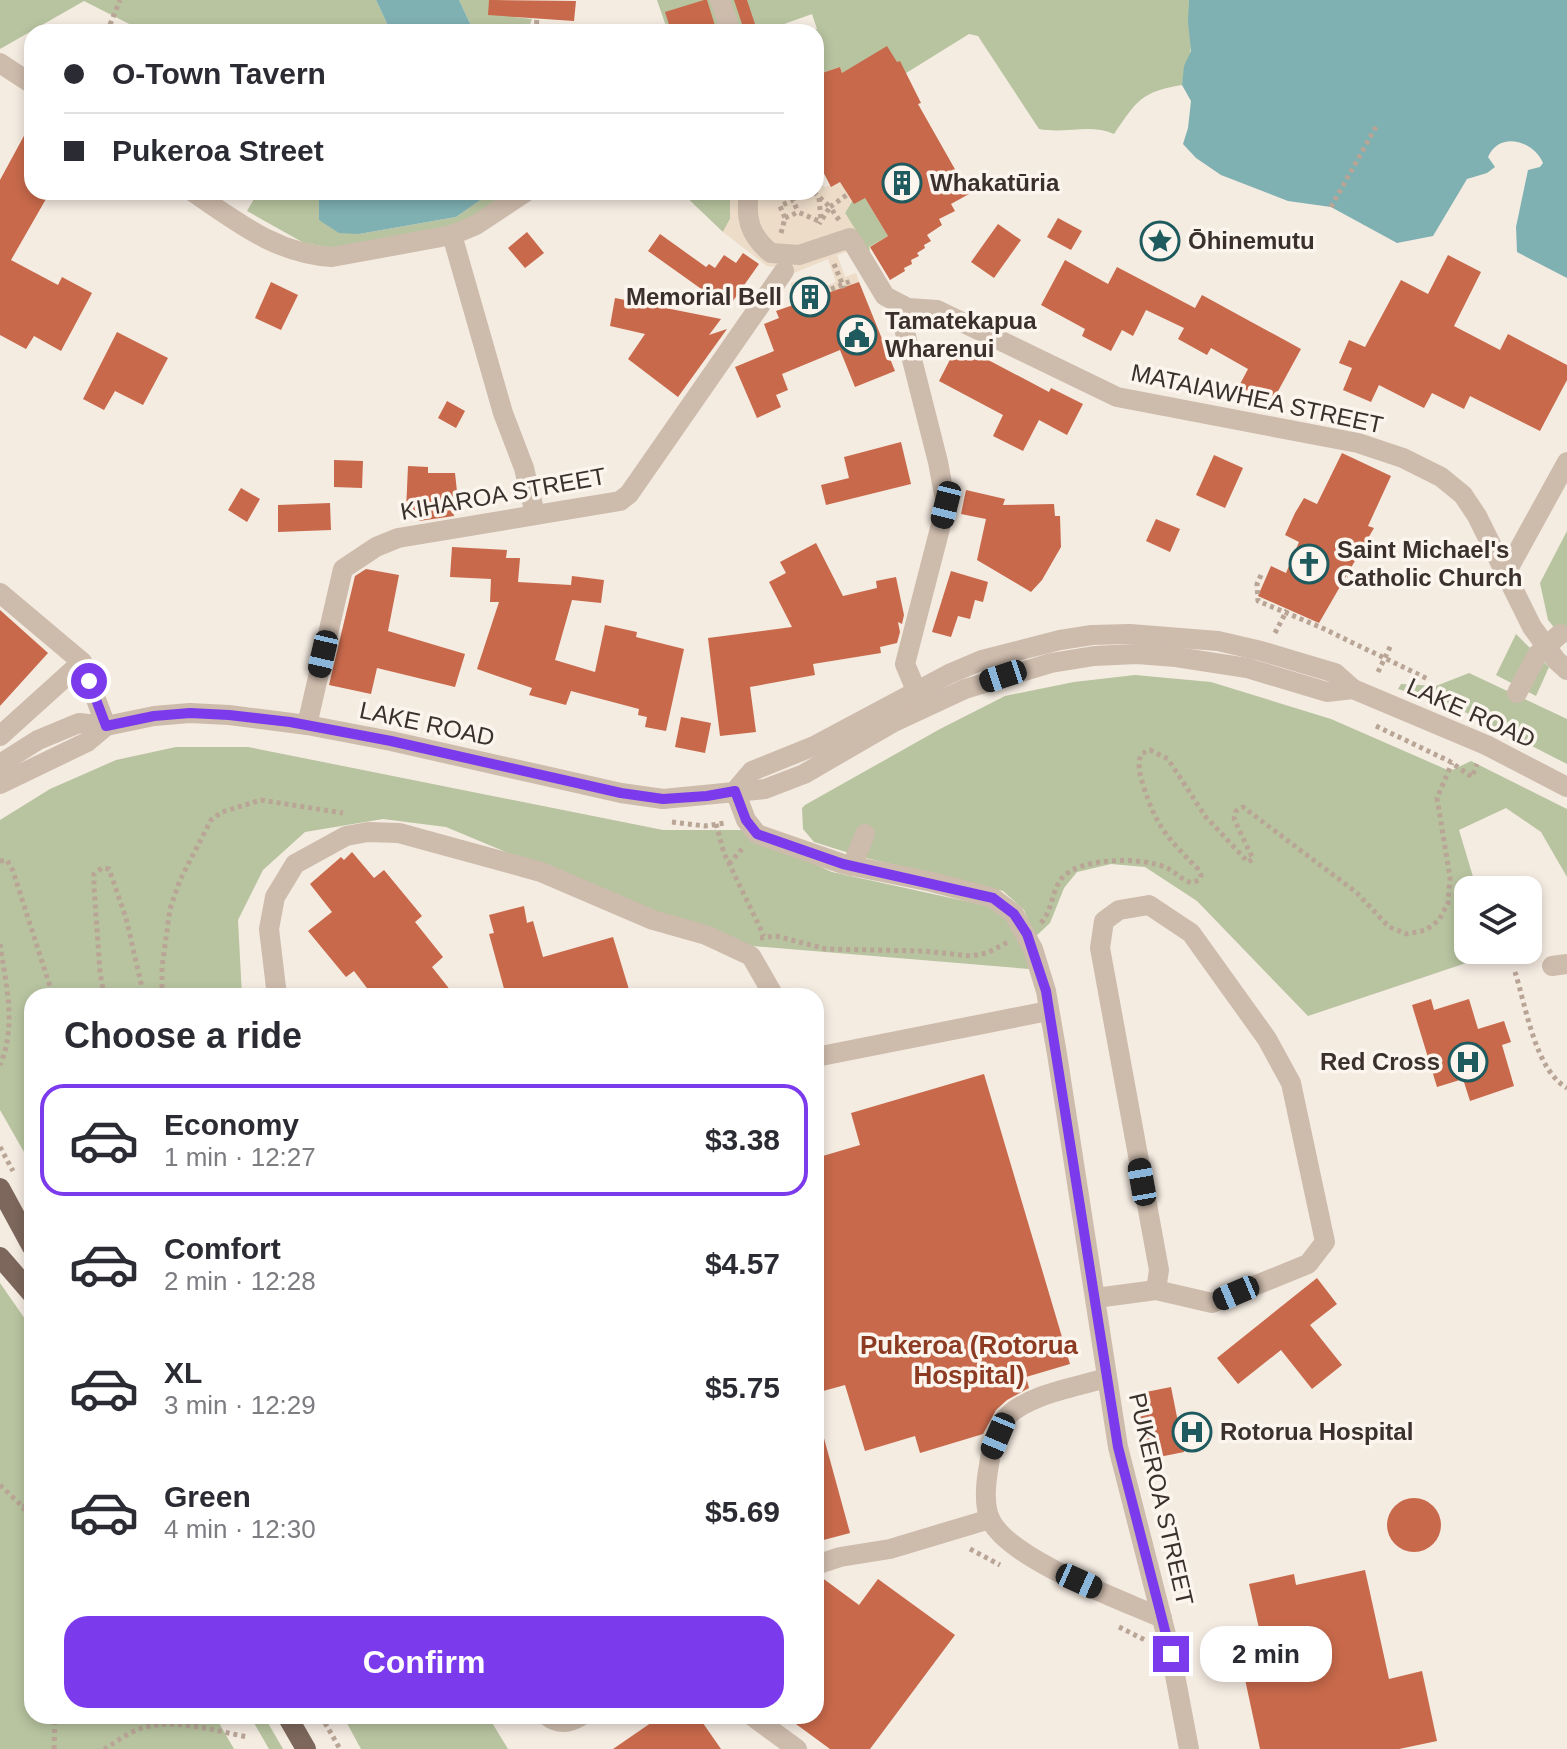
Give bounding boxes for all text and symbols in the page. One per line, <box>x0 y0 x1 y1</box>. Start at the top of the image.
text: O-Town Tavern <box>112 57 326 90</box>
text: Pukeroa Street <box>112 134 324 167</box>
building icon: Whakatūria <box>881 162 923 204</box>
place label: Whakatūria <box>930 169 1060 196</box>
place icon: Ōhinemutu <box>1139 220 1181 262</box>
place label: Ōhinemutu <box>1188 227 1315 254</box>
building icon: Memorial Bell <box>789 276 831 318</box>
place label: Memorial Bell <box>626 283 782 310</box>
place label: Tamatekapua Wharenui <box>885 307 1037 362</box>
public building icon: Tamatekapua Wharenui <box>836 314 878 356</box>
street label: MATAIAWHEA STREET <box>1129 359 1386 438</box>
street label: KIHAROA STREET <box>398 462 608 525</box>
car <box>929 479 963 531</box>
place label: Saint Michael's Catholic Church <box>1337 536 1522 591</box>
church icon: Saint Michael's Catholic Church <box>1288 543 1330 585</box>
car <box>306 628 340 680</box>
car <box>976 657 1030 695</box>
route start <box>71 663 107 699</box>
street label: LAKE ROAD <box>1403 672 1539 753</box>
street label: LAKE ROAD <box>357 696 497 751</box>
map controls <box>1454 876 1542 964</box>
button: layers <box>1454 876 1542 964</box>
text: Choose a ride <box>64 1015 302 1056</box>
hospital icon: Red Cross <box>1447 1041 1489 1083</box>
place label: Red Cross <box>1320 1048 1440 1075</box>
icon: car <box>68 1104 140 1176</box>
text: Economy <box>164 1108 299 1141</box>
text: $3.38 <box>705 1123 780 1156</box>
text: 1 min · 12:27 <box>164 1142 316 1172</box>
car <box>1126 1156 1158 1208</box>
icon: car <box>68 1228 140 1300</box>
text: Comfort <box>164 1232 281 1265</box>
text: $4.57 <box>705 1247 780 1280</box>
text: 2 min · 12:28 <box>164 1266 316 1296</box>
car <box>1209 1273 1263 1313</box>
district label: Pukeroa (Rotorua Hospital) <box>860 1330 1079 1390</box>
icon: car <box>68 1352 140 1424</box>
text: XL <box>164 1356 202 1389</box>
text: $5.75 <box>705 1371 780 1404</box>
text: 3 min · 12:29 <box>164 1390 316 1420</box>
street label: PUKEROA STREET <box>1124 1390 1199 1608</box>
car <box>978 1409 1018 1463</box>
hospital icon: Rotorua Hospital <box>1171 1411 1213 1453</box>
place label: Rotorua Hospital <box>1220 1418 1413 1445</box>
icon: car <box>68 1476 140 1548</box>
text: Green <box>164 1480 251 1513</box>
text: $5.69 <box>705 1495 780 1528</box>
text: 4 min · 12:30 <box>164 1514 316 1544</box>
car <box>1052 1560 1106 1602</box>
button: Confirm <box>64 1616 784 1708</box>
callout: 2 min <box>1199 1626 1331 1682</box>
route end <box>1153 1636 1189 1672</box>
text: 2 min <box>1232 1639 1300 1669</box>

